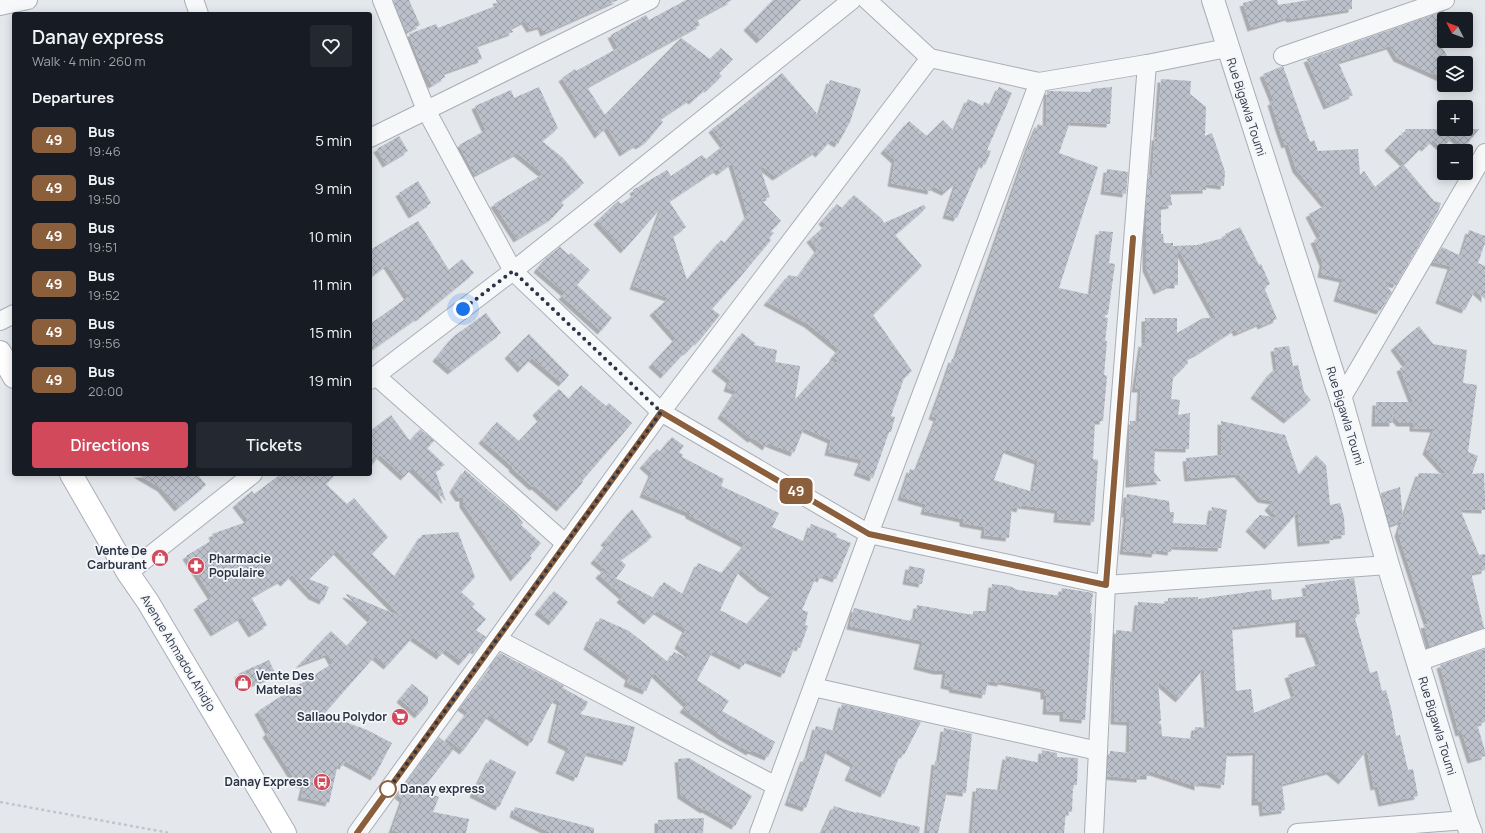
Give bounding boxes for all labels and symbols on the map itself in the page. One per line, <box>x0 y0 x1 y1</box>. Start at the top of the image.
north arrow <box>1437 12 1473 48</box>
street label: Rue Bigawla Toumi <box>1223 56 1270 158</box>
your location <box>453 299 473 319</box>
street label: Rue Bigawla Toumi <box>1322 364 1369 467</box>
line badge: 49 <box>778 478 814 504</box>
place label: Vente De Carburant <box>87 542 147 573</box>
shop icon: Vente De Carburant <box>150 548 170 568</box>
place label: Pharmacie Populaire <box>209 550 271 581</box>
pharmacy icon: Pharmacie Populaire <box>186 556 206 576</box>
street label: Avenue Ahmadou Ahidjo <box>137 591 220 714</box>
place label: Vente Des Matelas <box>256 667 315 698</box>
shop icon: Vente Des Matelas <box>233 673 253 693</box>
street label: Rue Bigawla Toumi <box>1414 674 1461 777</box>
supermarket icon: Sallaou Polydor <box>390 707 410 727</box>
place label: Sallaou Polydor <box>297 708 387 725</box>
bus stop icon: Danay Express <box>312 772 332 792</box>
place label: Danay Express <box>225 773 309 790</box>
marker: Danay express <box>379 780 397 798</box>
place label: Danay express <box>400 780 485 797</box>

